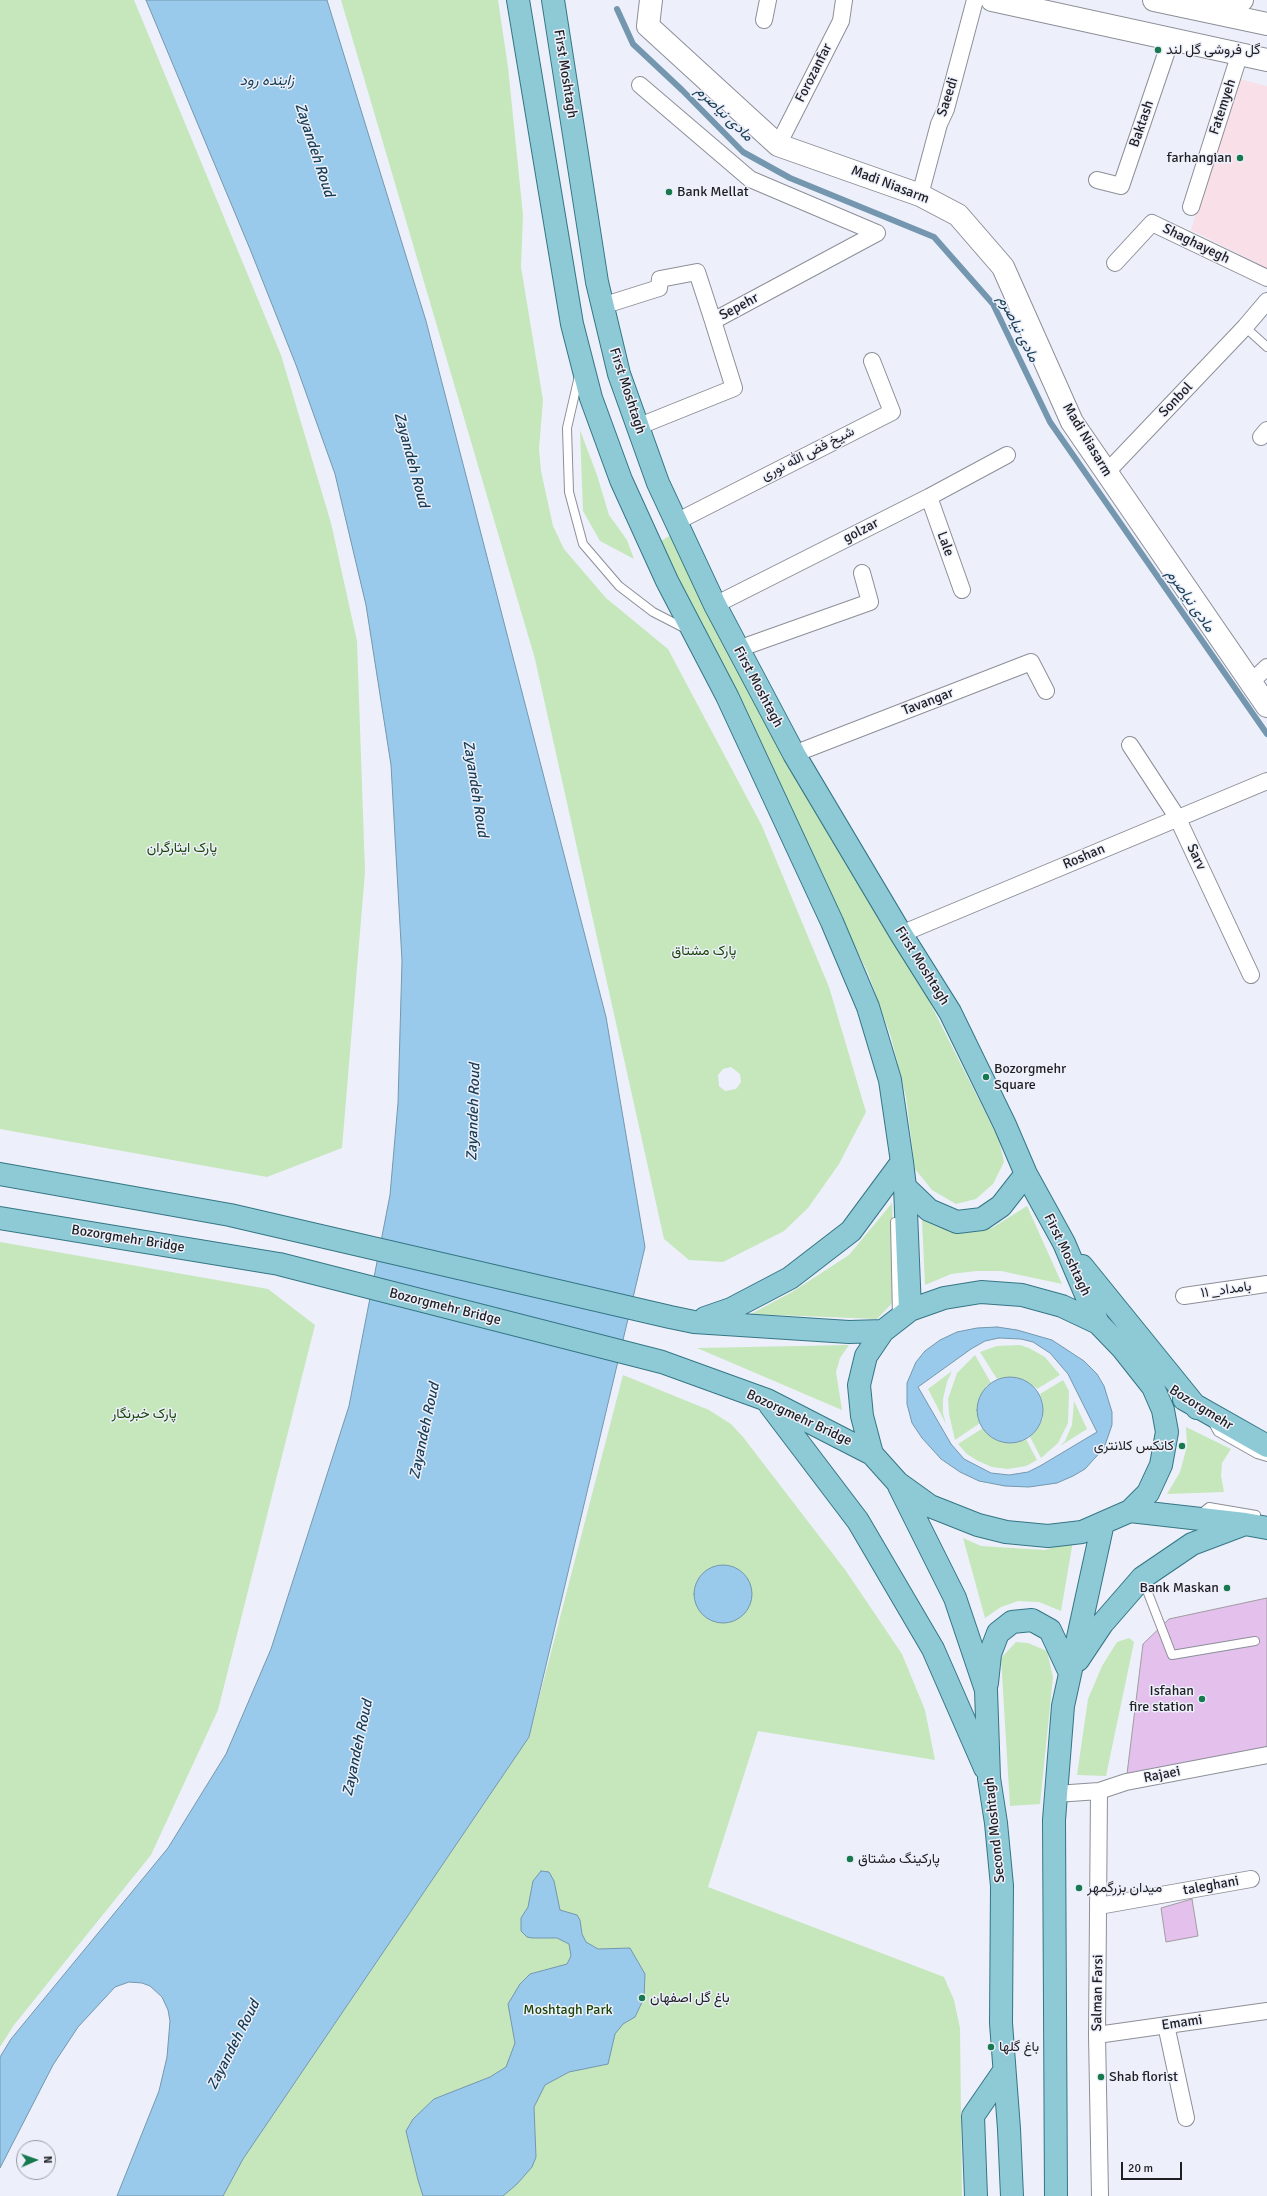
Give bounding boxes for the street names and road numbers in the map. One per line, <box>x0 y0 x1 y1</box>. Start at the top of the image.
street label: First Moshtagh <box>550 28 580 120</box>
street label: Forozanfar <box>792 41 836 105</box>
street label: Saeedi <box>934 75 962 119</box>
street label: Fatemyeh <box>1206 77 1240 137</box>
street label: Baktash <box>1126 98 1158 150</box>
street label: Madi Niasarm <box>848 162 932 208</box>
street label: Shaghayegh <box>1160 220 1232 268</box>
street label: Sepehr <box>717 290 761 324</box>
street label: First Moshtagh <box>605 346 649 436</box>
street label: Sonbol <box>1156 379 1196 421</box>
street label: Madi Niasarm <box>1059 400 1115 480</box>
street label: شیخ فض الله نوری <box>759 423 857 485</box>
street label: golzar <box>840 515 882 547</box>
street label: Lale <box>933 529 957 559</box>
street label: First Moshtagh <box>730 643 786 731</box>
street label: Tavangar <box>900 685 956 719</box>
street label: Roshan <box>1060 841 1108 873</box>
street label: Sarv <box>1183 841 1209 873</box>
street label: First Moshtagh <box>891 924 953 1008</box>
street label: First Moshtagh <box>1040 1211 1094 1299</box>
street label: Bozorgmehr Bridge <box>70 1222 186 1256</box>
street label: ۱۱ _بامداد <box>1199 1278 1253 1302</box>
street label: Bozorgmehr Bridge <box>387 1285 503 1329</box>
street label: Bozorgmehr <box>1166 1382 1236 1434</box>
street label: Bozorgmehr Bridge <box>744 1386 854 1450</box>
street label: Rajaei <box>1142 1763 1182 1787</box>
street label: Second Moshtagh <box>981 1776 1009 1884</box>
street label: taleghani <box>1182 1873 1240 1899</box>
street label: Salman Farsi <box>1089 1954 1107 2032</box>
street label: Emami <box>1160 2012 1204 2034</box>

